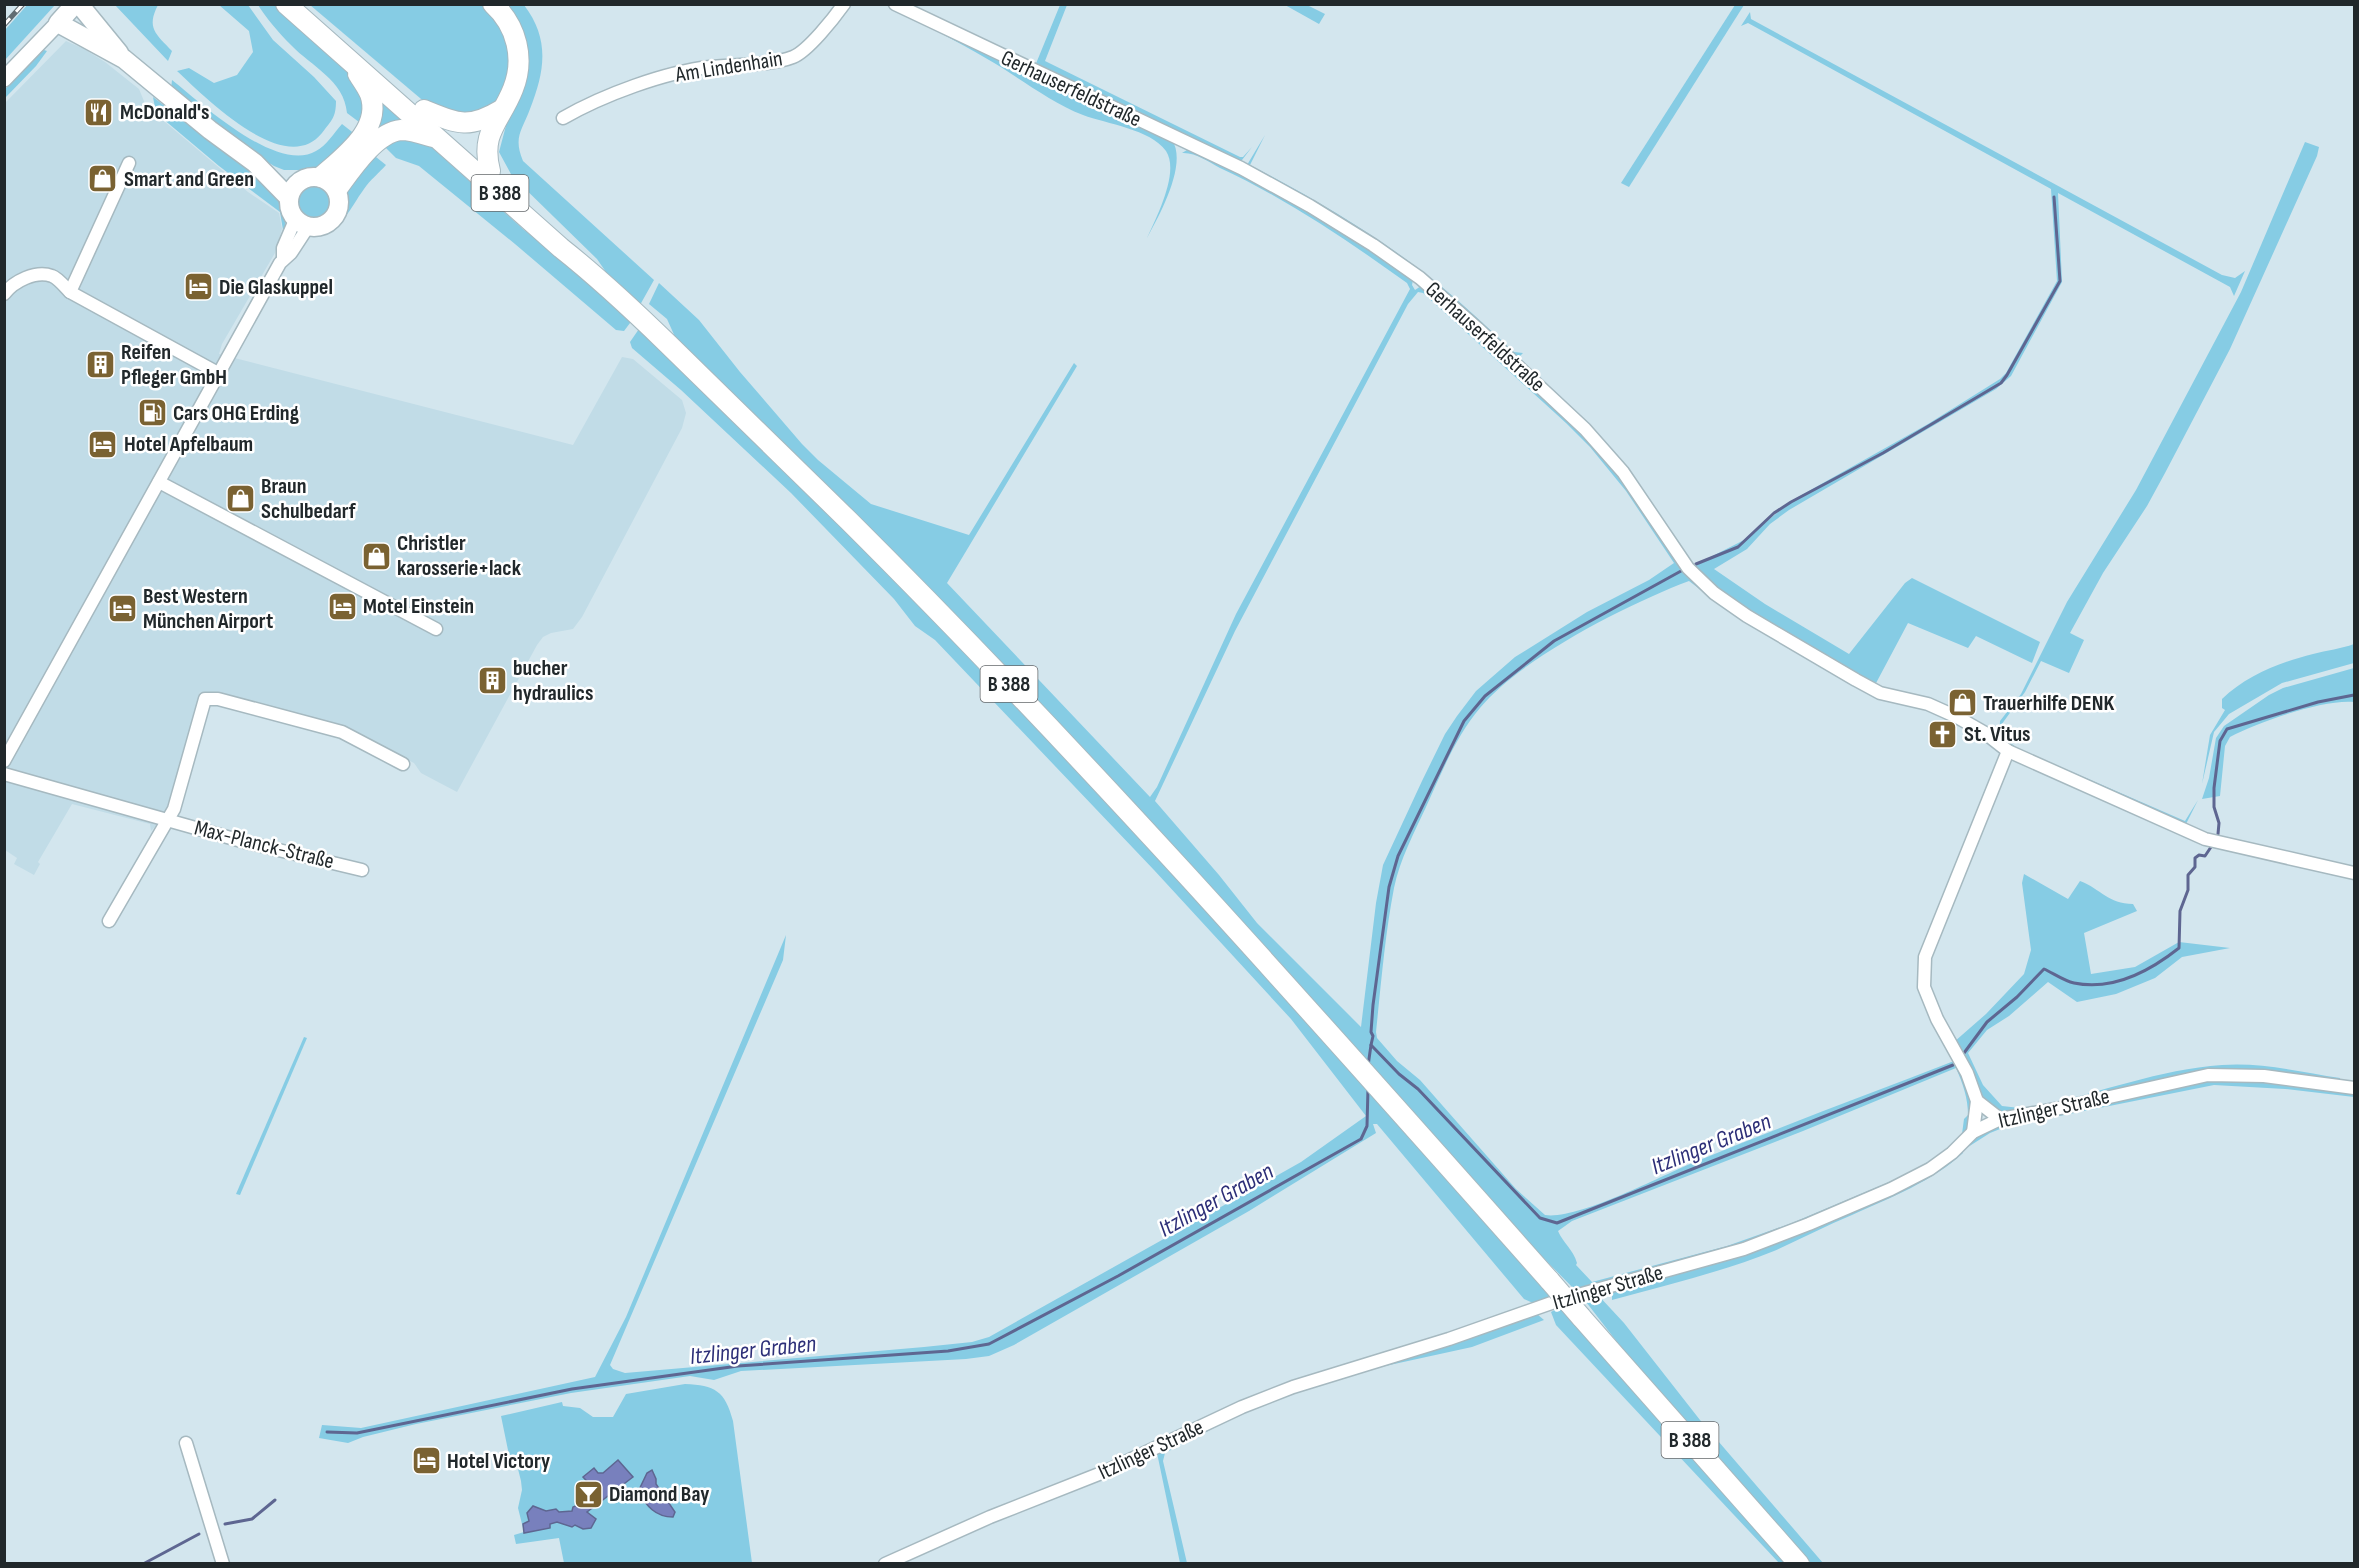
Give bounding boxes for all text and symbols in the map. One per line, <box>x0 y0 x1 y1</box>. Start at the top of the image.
street label: Am Lindenhain <box>673 45 784 89</box>
street label: Gerhauserfeldstraße <box>997 45 1145 133</box>
restaurant icon: McDonald's <box>83 96 115 128</box>
place label: McDonald's <box>120 99 209 126</box>
shop icon: Smart and Green <box>87 163 119 195</box>
place label: Smart and Green <box>124 166 254 193</box>
road number: B 388 <box>472 175 528 211</box>
hotel icon: Die Glaskuppel <box>182 271 214 303</box>
place label: Die Glaskuppel <box>219 274 333 301</box>
street label: Gerhauserfeldstraße <box>1420 276 1550 398</box>
place label: Reifen Pfleger GmbH <box>121 339 227 391</box>
building icon: Reifen Pfleger GmbH <box>84 349 116 381</box>
fuel station icon: Cars OHG Erding <box>136 397 168 429</box>
place label: Cars OHG Erding <box>173 400 299 427</box>
hotel icon: Hotel Apfelbaum <box>87 428 119 460</box>
place label: Hotel Apfelbaum <box>124 431 253 458</box>
place label: Braun Schulbedarf <box>261 473 357 525</box>
shop icon: Braun Schulbedarf <box>224 483 256 515</box>
place label: Christler karosserie+lack <box>397 530 522 582</box>
shop icon: Christler karosserie+lack <box>360 540 392 572</box>
place label: Best Western München Airport <box>143 583 273 635</box>
hotel icon: Motel Einstein <box>326 590 358 622</box>
hotel icon: Best Western München Airport <box>106 593 138 625</box>
place label: Motel Einstein <box>363 593 474 620</box>
place label: bucher hydraulics <box>513 655 593 707</box>
building icon: bucher hydraulics <box>476 665 508 697</box>
road number: B 388 <box>980 666 1038 702</box>
shop icon: Trauerhilfe DENK <box>1946 687 1978 719</box>
place label: Trauerhilfe DENK <box>1983 690 2114 717</box>
church icon: St. Vitus <box>1927 718 1959 750</box>
place label: St. Vitus <box>1964 721 2030 748</box>
street label: Max-Planck-Straße <box>191 815 337 875</box>
street label: Itzlinger Straße <box>1996 1083 2112 1135</box>
water label: Itzlinger Graben <box>1647 1107 1775 1181</box>
water label: Itzlinger Graben <box>1154 1157 1278 1243</box>
street label: Itzlinger Straße <box>1550 1259 1666 1317</box>
water label: Itzlinger Graben <box>689 1329 817 1371</box>
street label: Itzlinger Straße <box>1094 1414 1208 1486</box>
road number: B 388 <box>1662 1422 1718 1458</box>
hotel icon: Hotel Victory <box>410 1445 442 1477</box>
place label: Hotel Victory <box>447 1448 550 1475</box>
bar icon: Diamond Bay <box>572 1478 604 1510</box>
place label: Diamond Bay <box>609 1481 709 1508</box>

